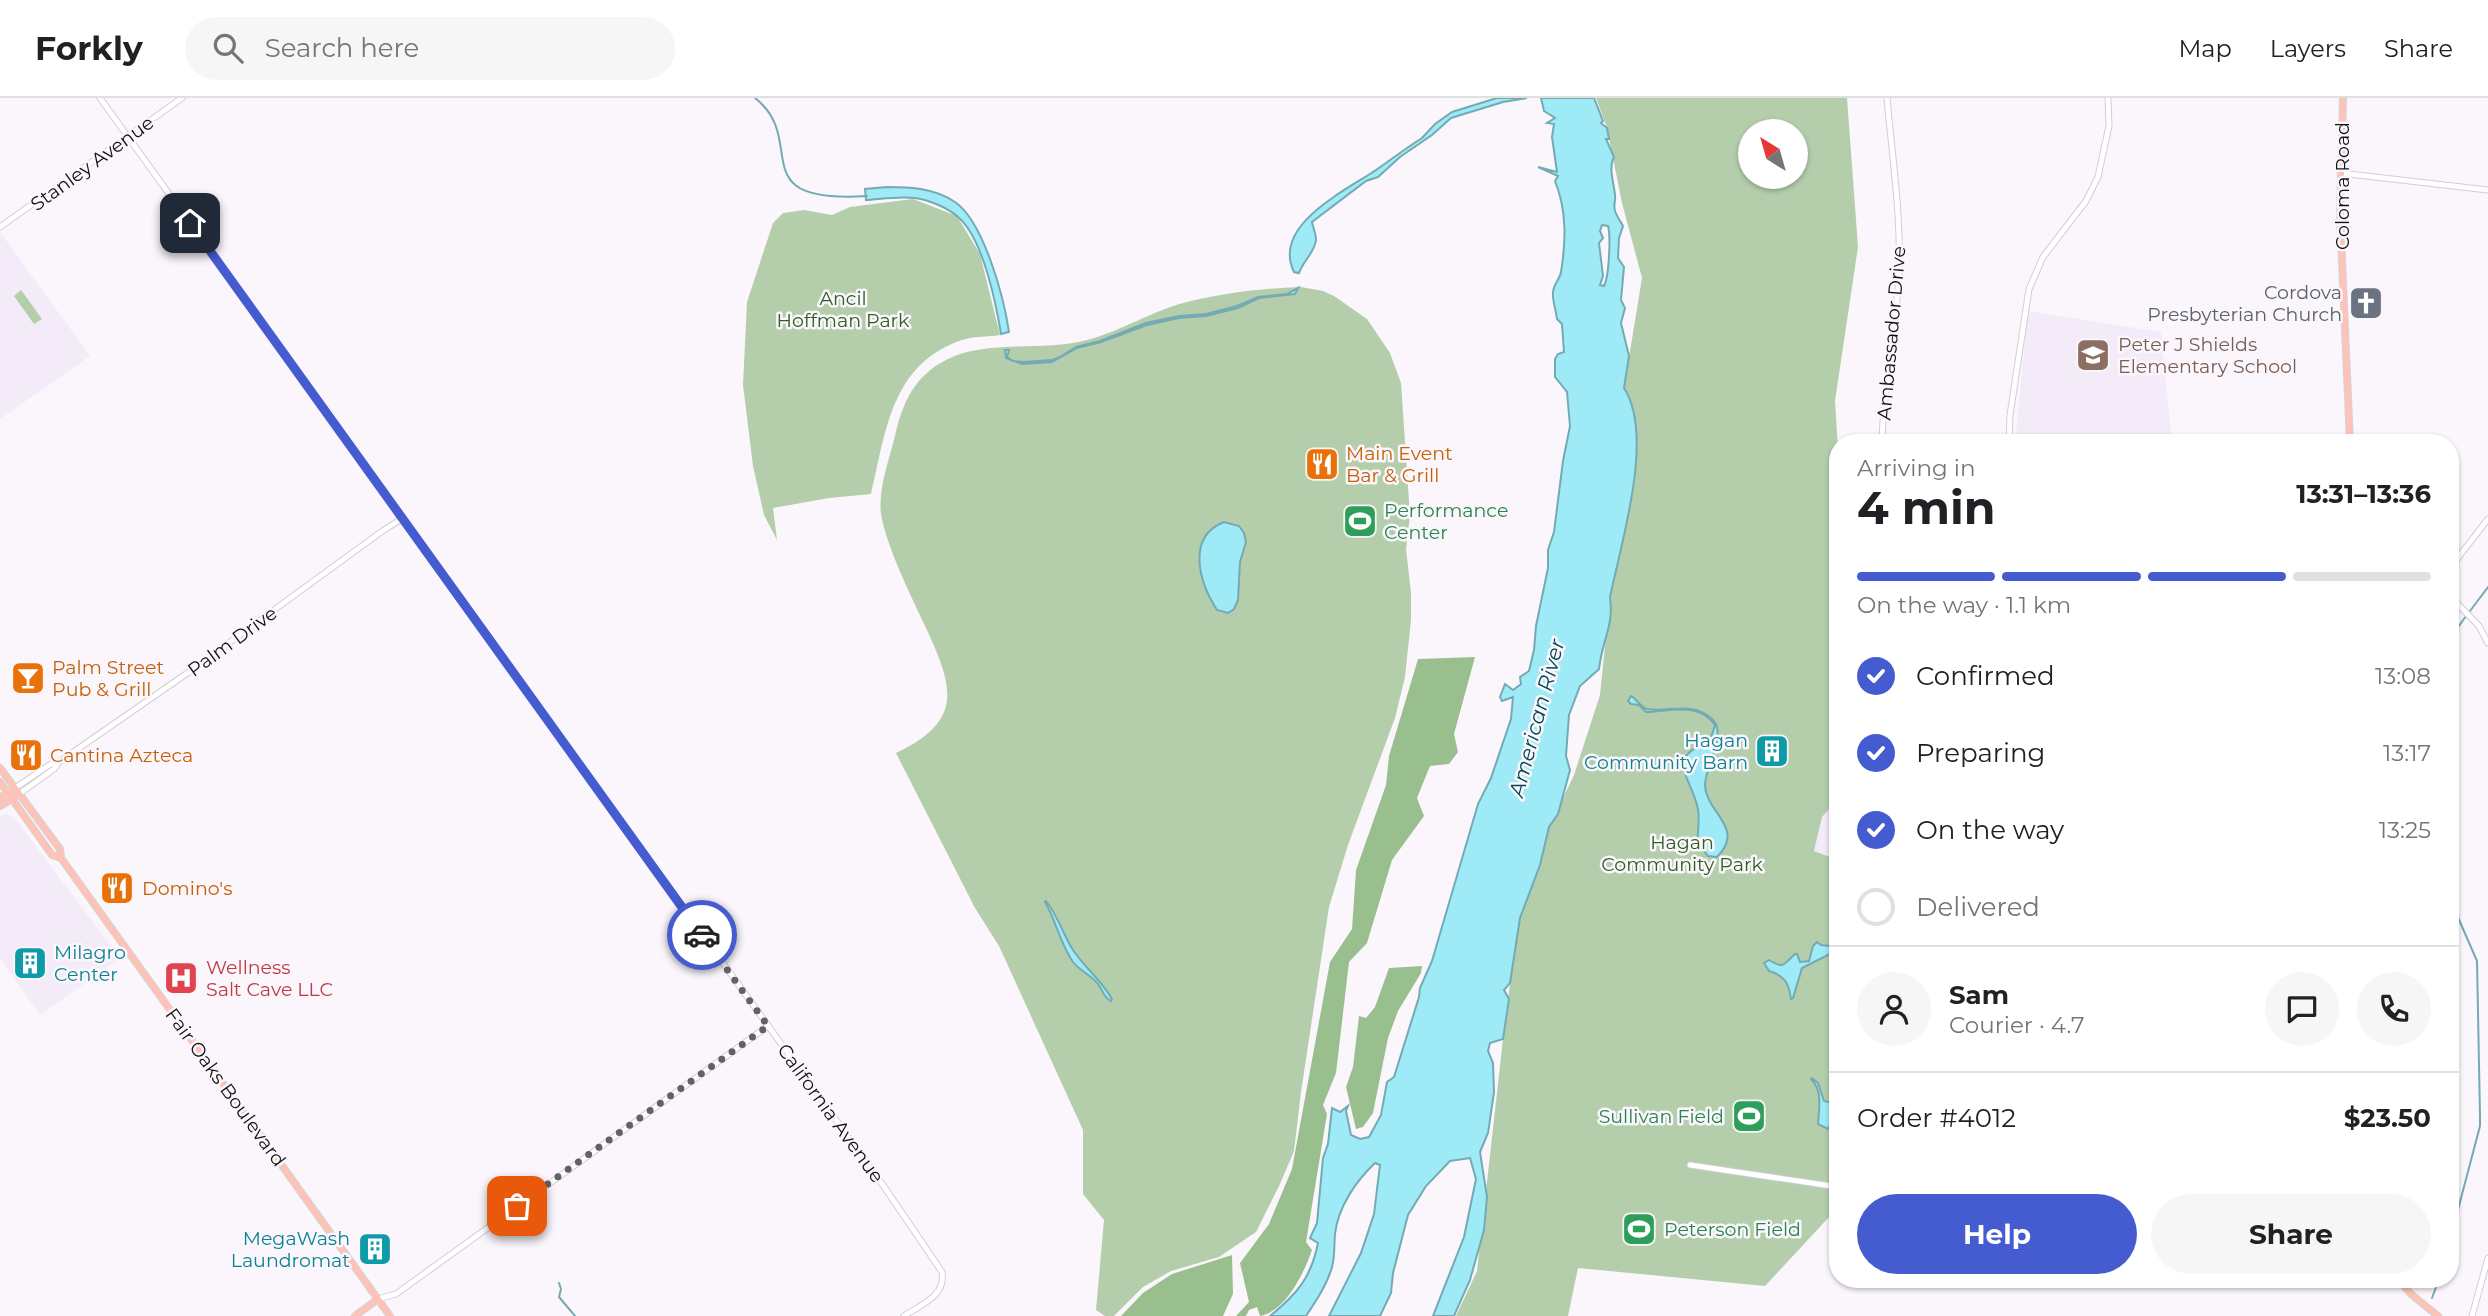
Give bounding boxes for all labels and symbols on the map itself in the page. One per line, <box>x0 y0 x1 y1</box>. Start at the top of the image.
street label: Stanley Avenue <box>26 111 158 216</box>
north arrow <box>1738 119 1808 189</box>
street label: Coloma Road <box>2331 122 2354 250</box>
pin <box>160 193 220 253</box>
street label: Ambassador Drive <box>1872 245 1911 421</box>
place label: Cordova Presbyterian Church <box>2147 281 2342 326</box>
church icon: Cordova Presbyterian Church <box>2347 284 2385 322</box>
park label: Ancil Hoffman Park <box>777 287 910 332</box>
place label: Peter J Shields Elementary School <box>2118 333 2297 378</box>
school or university icon: Peter J Shields Elementary School <box>2074 336 2112 374</box>
place label: Main Event Bar & Grill <box>1346 442 1453 487</box>
restaurant icon: Main Event Bar & Grill <box>1303 445 1341 483</box>
place label: Performance Center <box>1384 499 1508 544</box>
sports icon: Performance Center <box>1341 502 1379 540</box>
street label: Palm Drive <box>183 601 281 681</box>
water label: American River <box>1503 636 1570 802</box>
place label: Palm Street Pub & Grill <box>52 656 165 701</box>
bar icon: Palm Street Pub & Grill <box>9 659 47 697</box>
place label: Hagan Community Barn <box>1584 729 1748 774</box>
building icon: Hagan Community Barn <box>1753 732 1791 770</box>
restaurant icon: Cantina Azteca <box>7 736 45 774</box>
place label: Cantina Azteca <box>50 744 193 767</box>
park label: Hagan Community Park <box>1601 831 1763 876</box>
restaurant icon: Domino's <box>98 869 136 907</box>
place label: Domino's <box>142 877 232 900</box>
courier <box>667 900 737 970</box>
place label: Milagro Center <box>54 941 126 986</box>
building icon: Milagro Center <box>11 944 49 982</box>
place label: Wellness Salt Cave LLC <box>206 956 333 1001</box>
hospital icon: Wellness Salt Cave LLC <box>162 959 200 997</box>
street label: Fair Oaks Boulevard <box>161 1004 291 1171</box>
street label: California Avenue <box>772 1039 889 1187</box>
sports icon: Sullivan Field <box>1730 1097 1768 1135</box>
place label: Sullivan Field <box>1599 1105 1724 1128</box>
pin <box>487 1176 547 1236</box>
sports icon: Peterson Field <box>1620 1210 1658 1248</box>
place label: Peterson Field <box>1664 1218 1801 1241</box>
place label: MegaWash Laundromat <box>231 1227 350 1272</box>
building icon: MegaWash Laundromat <box>356 1230 394 1268</box>

